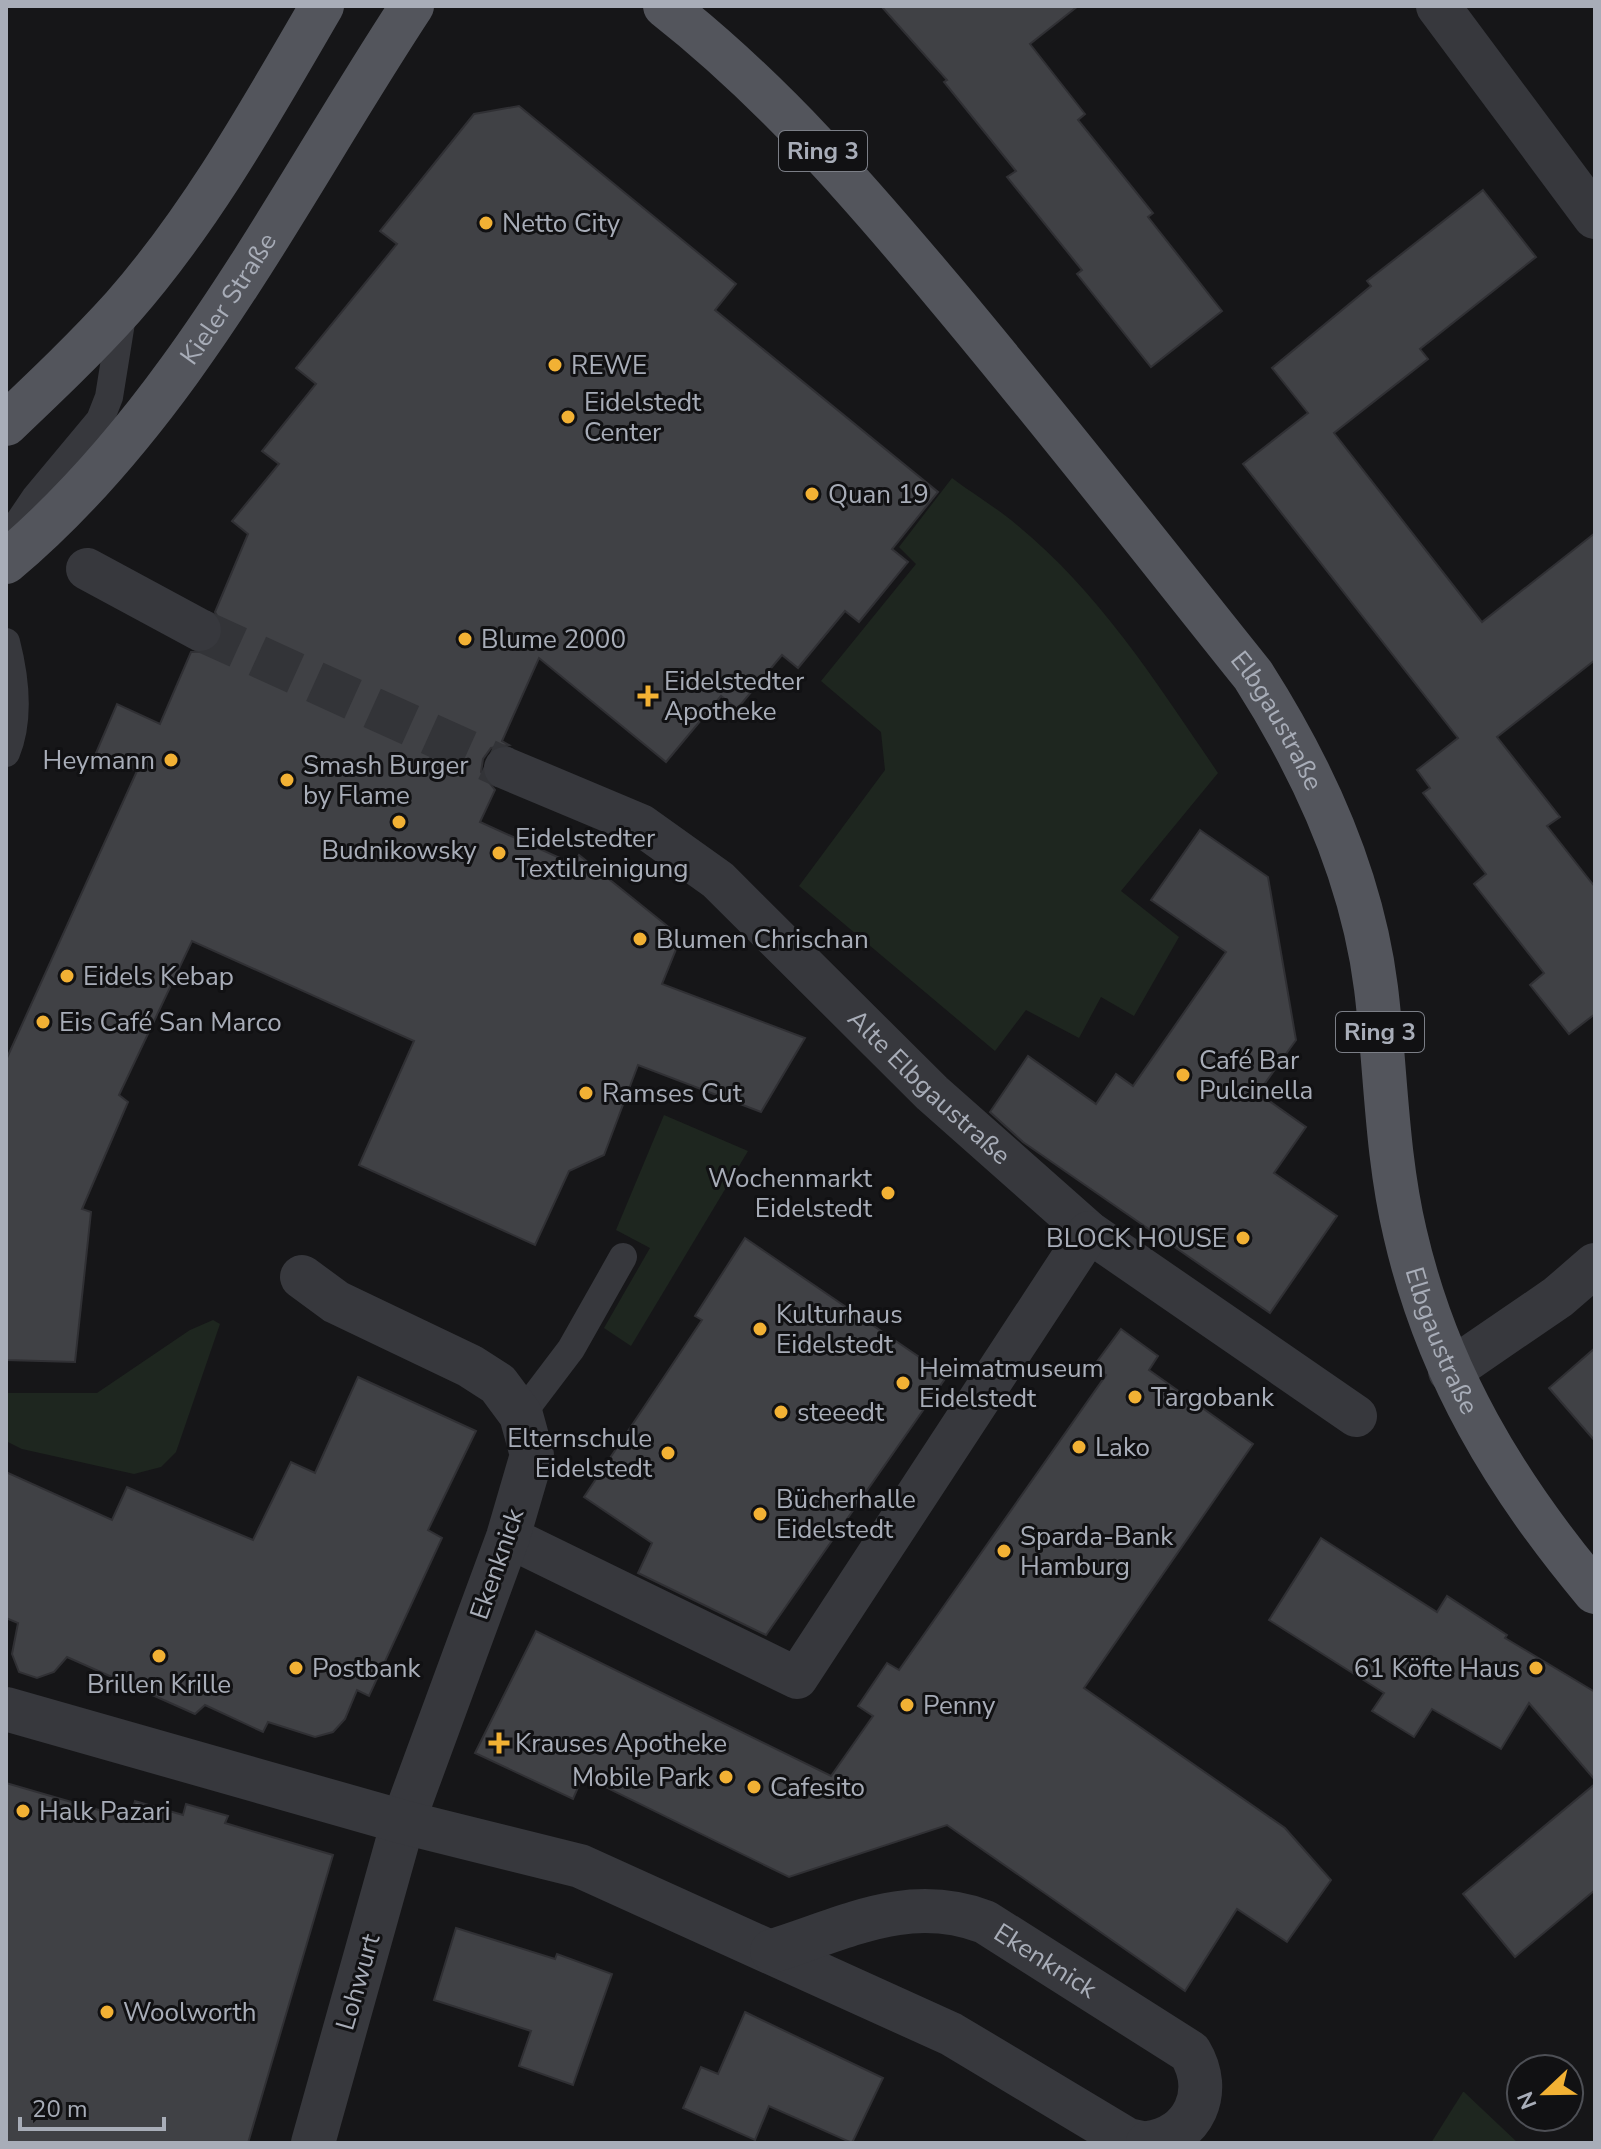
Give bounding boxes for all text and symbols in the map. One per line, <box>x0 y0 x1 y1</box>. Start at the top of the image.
road number: Ring 3 <box>779 131 867 171</box>
place label: Netto City <box>502 206 621 241</box>
marker: Netto City <box>477 214 495 232</box>
street label: Kieler Straße <box>172 226 284 371</box>
place label: REWE <box>571 348 647 383</box>
marker: REWE <box>546 356 564 374</box>
place label: Eidelstedt Center <box>584 385 702 450</box>
marker: Eidelstedt Center <box>559 408 577 426</box>
place label: Quan 19 <box>828 477 929 512</box>
marker: Quan 19 <box>803 485 821 503</box>
place label: Blume 2000 <box>481 622 626 657</box>
marker: Blume 2000 <box>456 630 474 648</box>
street label: Elbgaustraße <box>1223 643 1332 796</box>
place label: Eidelstedter Apotheke <box>664 664 805 729</box>
marker: Eidelstedter Apotheke <box>639 687 657 705</box>
place label: Heymann <box>43 743 155 778</box>
place label: Smash Burger by Flame <box>303 748 469 813</box>
marker: Heymann <box>162 751 180 769</box>
marker: Smash Burger by Flame <box>278 771 296 789</box>
marker: Budnikowsky <box>390 813 408 831</box>
place label: Eidelstedter Textilreinigung <box>515 821 689 886</box>
place label: Budnikowsky <box>321 833 477 868</box>
marker: Eidelstedter Textilreinigung <box>490 844 508 862</box>
place label: Blumen Chrischan <box>656 922 869 957</box>
marker: Blumen Chrischan <box>631 930 649 948</box>
place label: Eidels Kebap <box>83 959 234 994</box>
marker: Eidels Kebap <box>58 967 76 985</box>
street label: Alte Elbgaustraße <box>840 1002 1018 1172</box>
place label: Eis Café San Marco <box>59 1005 282 1040</box>
road number: Ring 3 <box>1336 1012 1424 1052</box>
marker: Eis Café San Marco <box>34 1013 52 1031</box>
place label: Café Bar Pulcinella <box>1199 1043 1313 1108</box>
marker: Café Bar Pulcinella <box>1174 1066 1192 1084</box>
place label: Ramses Cut <box>602 1076 743 1111</box>
marker: Ramses Cut <box>577 1084 595 1102</box>
place label: Wochenmarkt Eidelstedt <box>708 1161 873 1226</box>
marker: Wochenmarkt Eidelstedt <box>879 1184 897 1202</box>
place label: BLOCK HOUSE <box>1046 1221 1227 1256</box>
marker: BLOCK HOUSE <box>1234 1229 1252 1247</box>
street label: Elbgaustraße <box>1397 1263 1487 1420</box>
place label: Kulturhaus Eidelstedt <box>776 1297 903 1362</box>
marker: Kulturhaus Eidelstedt <box>751 1320 769 1338</box>
place label: Heimatmuseum Eidelstedt <box>919 1351 1104 1416</box>
marker: Heimatmuseum Eidelstedt <box>894 1374 912 1392</box>
place label: Targobank <box>1151 1380 1275 1415</box>
marker: Targobank <box>1126 1388 1144 1406</box>
place label: steeedt <box>797 1395 885 1430</box>
marker: steeedt <box>772 1403 790 1421</box>
place label: Elternschule Eidelstedt <box>507 1421 653 1486</box>
place label: Lako <box>1095 1430 1150 1465</box>
marker: Lako <box>1070 1438 1088 1456</box>
marker: Elternschule Eidelstedt <box>659 1444 677 1462</box>
place label: Bücherhalle Eidelstedt <box>776 1482 916 1547</box>
street label: Ekenknick <box>462 1503 533 1624</box>
marker: Bücherhalle Eidelstedt <box>751 1505 769 1523</box>
place label: Sparda-Bank Hamburg <box>1020 1519 1174 1584</box>
marker: Sparda-Bank Hamburg <box>995 1542 1013 1560</box>
marker: Brillen Krille <box>150 1647 168 1665</box>
place label: Postbank <box>312 1651 422 1686</box>
place label: 61 Köfte Haus <box>1354 1651 1520 1686</box>
marker: Postbank <box>287 1659 305 1677</box>
marker: 61 Köfte Haus <box>1527 1659 1545 1677</box>
place label: Brillen Krille <box>87 1667 231 1702</box>
place label: Penny <box>923 1688 996 1723</box>
marker: Penny <box>898 1696 916 1714</box>
place label: Krauses Apotheke <box>515 1726 727 1761</box>
marker: Krauses Apotheke <box>490 1734 508 1752</box>
place label: Mobile Park <box>572 1760 711 1795</box>
marker: Mobile Park <box>717 1768 735 1786</box>
place label: Cafesito <box>770 1770 865 1805</box>
marker: Cafesito <box>745 1778 763 1796</box>
place label: Halk Pazari <box>39 1794 171 1829</box>
marker: Halk Pazari <box>14 1802 32 1820</box>
street label: Ekenknick <box>988 1915 1105 2007</box>
street label: Lohwurt <box>328 1929 389 2034</box>
place label: Woolworth <box>123 1995 256 2030</box>
marker: Woolworth <box>98 2003 116 2021</box>
north arrow <box>1505 2053 1585 2133</box>
scale bar <box>20 2081 164 2131</box>
text: N <box>1510 2087 1544 2113</box>
text: 20 m <box>32 2093 88 2125</box>

